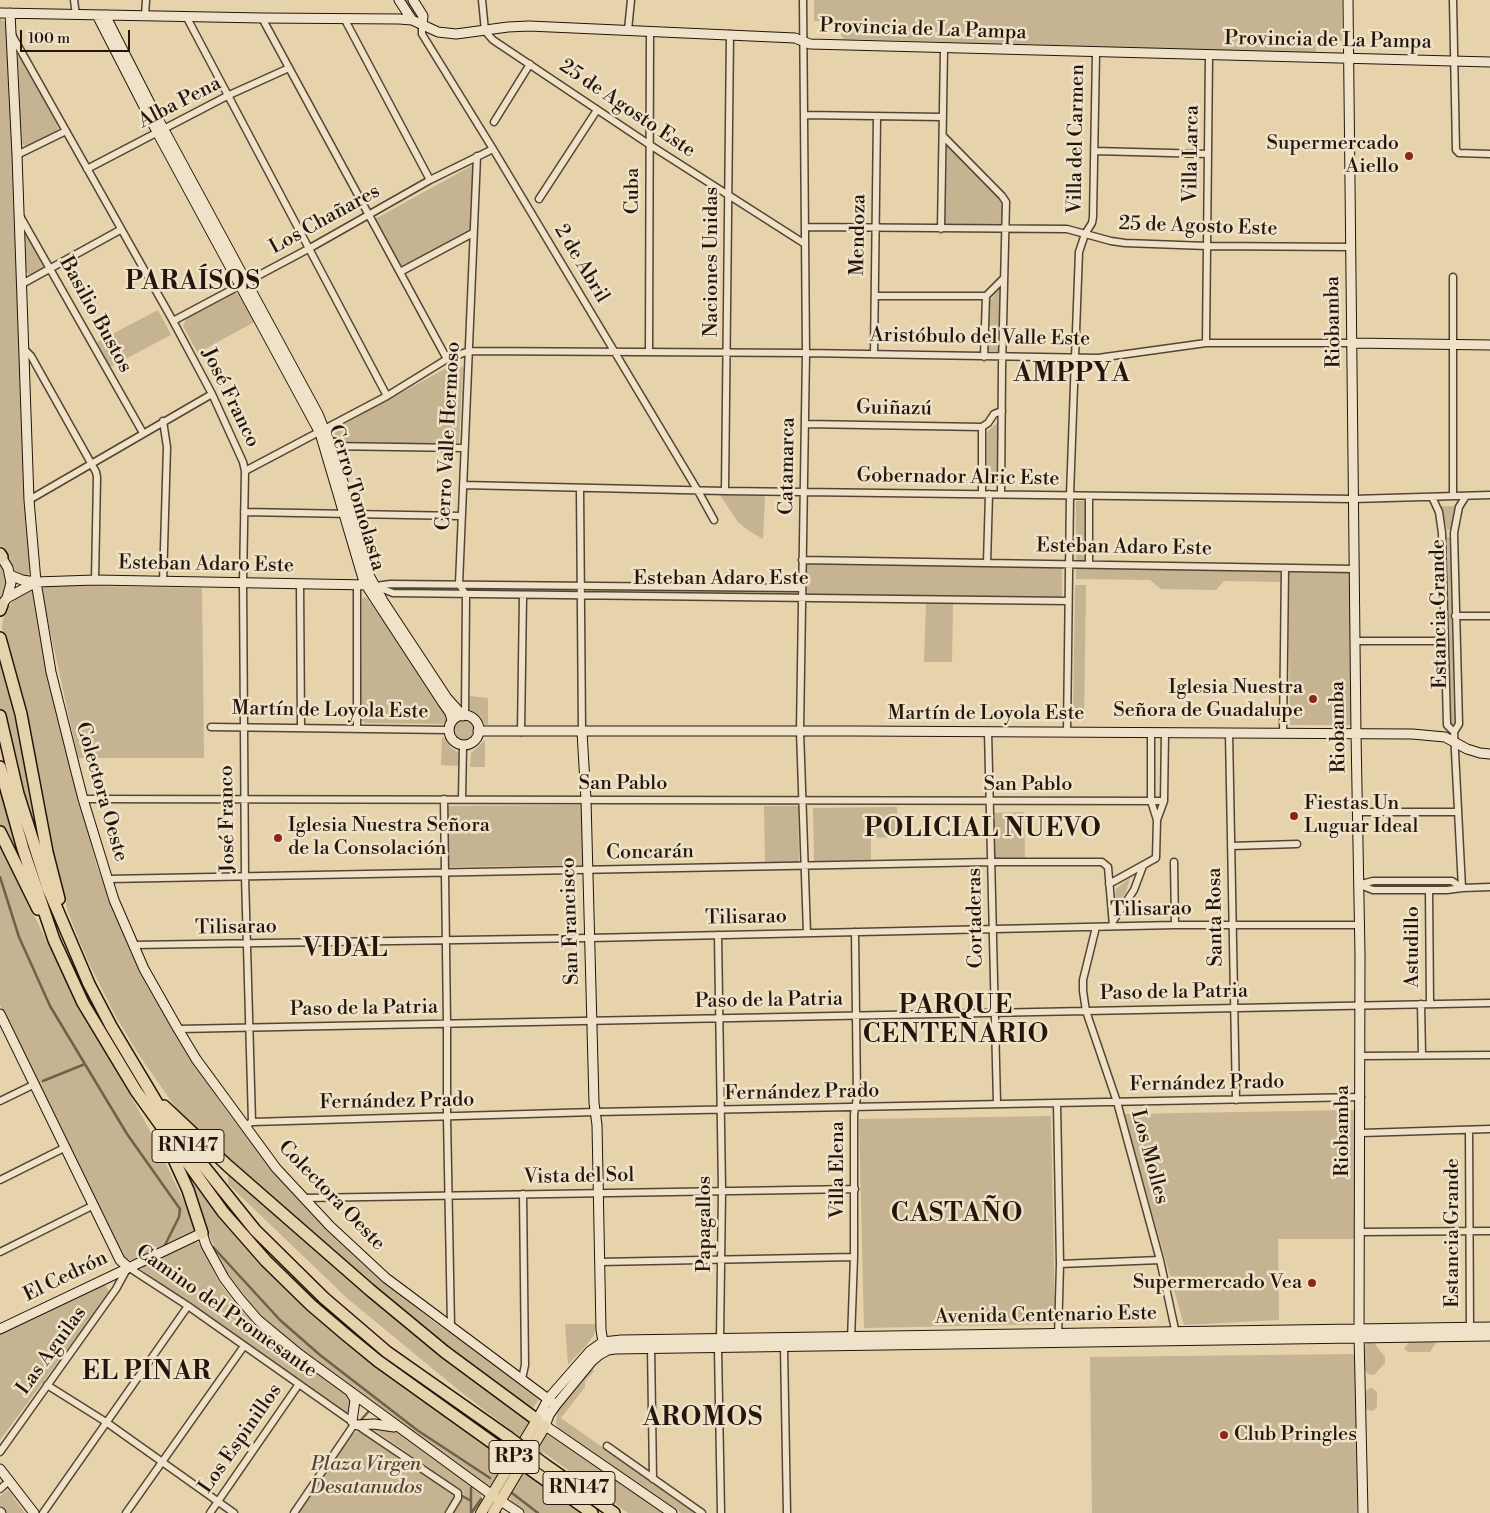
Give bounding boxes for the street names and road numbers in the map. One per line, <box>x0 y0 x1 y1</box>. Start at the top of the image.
street label: Provincia de La Pampa <box>819 14 1027 46</box>
street label: Provincia de La Pampa <box>1224 27 1432 55</box>
street label: 25 de Agosto Este <box>554 55 700 163</box>
street label: Villa del Carmen <box>1064 64 1090 214</box>
street label: Alba Pena <box>135 72 225 134</box>
street label: Villa Larca <box>1179 105 1205 203</box>
street label: Cuba <box>621 168 645 214</box>
street label: Los Chañares <box>266 180 384 260</box>
street label: Naciones Unidas <box>700 187 724 337</box>
street label: Mendoza <box>846 194 872 276</box>
street label: 25 de Agosto Este <box>1118 212 1278 242</box>
street label: 2 de Abril <box>548 220 614 308</box>
street label: Basilio Bustos <box>53 253 137 377</box>
street label: Riobamba <box>1321 276 1347 368</box>
street label: Aristóbulo del Valle Este <box>870 324 1090 352</box>
street label: Cerro Valle Hermoso <box>432 341 466 531</box>
street label: José Franco <box>196 344 264 452</box>
street label: Guiñazú <box>856 396 932 422</box>
street label: Catamarca <box>775 417 801 515</box>
street label: Cerro Tomolasta <box>322 422 390 574</box>
street label: Gobernador Alric Este <box>856 464 1060 492</box>
street label: Esteban Adaro Este <box>1036 534 1212 562</box>
street label: Estancia Grande <box>1427 539 1453 689</box>
street label: Esteban Adaro Este <box>118 551 294 579</box>
street label: Esteban Adaro Este <box>633 567 809 591</box>
street label: Riobamba <box>1326 681 1352 773</box>
street label: Martín de Loyola Este <box>231 697 429 725</box>
street label: Martín de Loyola Este <box>888 702 1084 726</box>
street label: Colectora Oeste <box>70 720 132 864</box>
street label: José Franco <box>215 765 241 873</box>
street label: San Pablo <box>579 772 667 796</box>
street label: San Pablo <box>984 773 1072 797</box>
street label: Concarán <box>606 840 694 866</box>
street label: San Francisco <box>557 857 585 985</box>
street label: Cortaderas <box>963 867 989 969</box>
street label: Santa Rosa <box>1203 867 1229 967</box>
street label: Tilisarao <box>1110 897 1192 923</box>
street label: Tilisarao <box>705 905 787 931</box>
street label: Astudillo <box>1401 906 1425 988</box>
street label: Tilisarao <box>195 915 277 941</box>
street label: Paso de la Patria <box>1100 980 1248 1006</box>
street label: Paso de la Patria <box>695 988 843 1014</box>
street label: Paso de la Patria <box>290 996 438 1022</box>
street label: Fernández Prado <box>1129 1071 1285 1097</box>
street label: Fernández Prado <box>724 1080 880 1106</box>
street label: Riobamba <box>1331 1085 1355 1177</box>
street label: Fernández Prado <box>319 1089 475 1115</box>
street label: Los Molles <box>1125 1107 1173 1207</box>
street label: Villa Elena <box>826 1121 850 1219</box>
road number: RN147 <box>152 1130 224 1162</box>
street label: Colectora Oeste <box>272 1136 390 1256</box>
street label: Estancia Grande <box>1441 1158 1465 1308</box>
street label: Vista del Sol <box>524 1164 634 1190</box>
street label: Papagallos <box>693 1176 717 1272</box>
street label: Camino del Promesante <box>131 1240 321 1384</box>
street label: El Cedrón <box>20 1246 112 1308</box>
street label: Las Aguilas <box>12 1302 92 1400</box>
street label: Avenida Centenario Este <box>935 1302 1157 1330</box>
street label: Los Espinillos <box>194 1380 288 1498</box>
road number: RP3 <box>489 1440 539 1474</box>
road number: RN147 <box>543 1472 615 1505</box>

